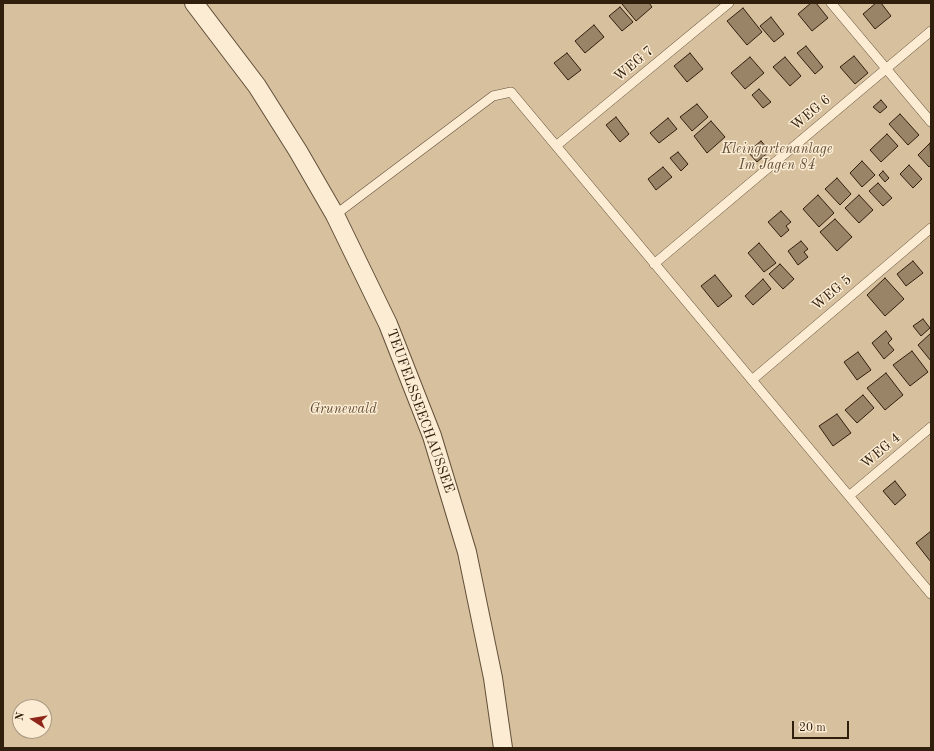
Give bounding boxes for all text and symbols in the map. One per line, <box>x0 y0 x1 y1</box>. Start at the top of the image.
street label: WEG 7 <box>611 43 657 85</box>
street label: WEG 6 <box>788 92 834 134</box>
park label: Kleingartenanlage Im Jagen 84 <box>721 141 833 174</box>
street label: WEG 5 <box>809 272 855 314</box>
street label: TEUFELSSEECHAUSSEE <box>382 327 458 495</box>
park label: Grunewald <box>309 401 377 417</box>
street label: WEG 4 <box>858 430 904 472</box>
north arrow <box>12 699 52 739</box>
text: N <box>14 711 27 722</box>
scale bar <box>794 713 851 739</box>
text: 20 m <box>799 722 826 734</box>

